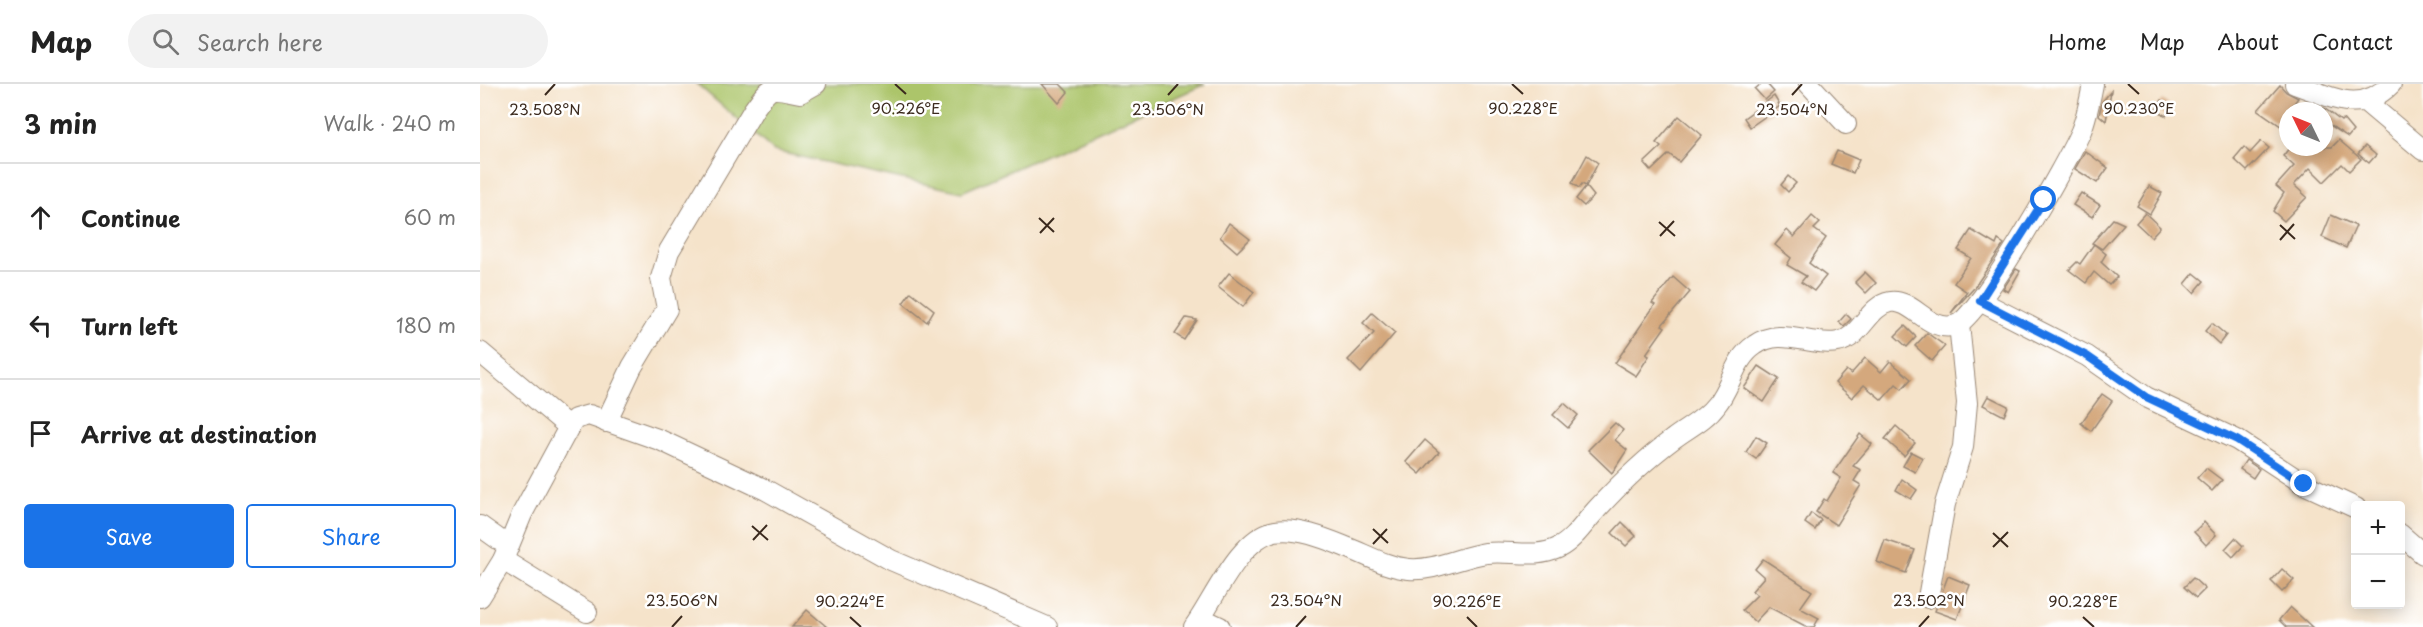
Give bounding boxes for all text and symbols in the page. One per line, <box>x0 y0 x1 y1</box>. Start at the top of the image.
search box <box>128 14 548 68</box>
text: Map <box>30 20 92 63</box>
icon: search <box>149 25 182 58</box>
text: Search here <box>197 25 323 58</box>
text: Home <box>2048 25 2107 57</box>
text: Map <box>2140 25 2185 57</box>
text: About <box>2218 25 2279 57</box>
text: Contact <box>2312 25 2393 57</box>
text: 90.226°E <box>871 96 941 119</box>
text: 90.228°E <box>1488 96 1558 119</box>
text: 90.230°E <box>2104 96 2174 119</box>
text: 23.508°N <box>509 97 581 120</box>
text: 23.506°N <box>1132 97 1204 120</box>
text: 23.504°N <box>1756 97 1828 120</box>
north arrow <box>2279 102 2333 156</box>
text: 3 min <box>24 104 97 143</box>
text: Walk · 240 m <box>323 108 456 138</box>
route start <box>2030 186 2056 212</box>
icon: ahead <box>24 201 57 234</box>
text: Continue <box>81 201 180 234</box>
text: 60 m <box>404 202 456 232</box>
icon: left <box>24 309 57 342</box>
text: Turn left <box>81 309 178 342</box>
text: 180 m <box>396 310 456 340</box>
icon: arrive <box>24 417 57 450</box>
text: Arrive at destination <box>81 417 317 450</box>
route end <box>2290 470 2316 496</box>
map controls <box>2351 501 2405 609</box>
button: + <box>2351 501 2405 555</box>
button: Save <box>24 504 234 568</box>
button: Share <box>246 504 456 568</box>
button: − <box>2351 555 2405 609</box>
text: 23.506°N <box>646 588 718 611</box>
text: 23.504°N <box>1270 588 1342 611</box>
text: 23.502°N <box>1893 588 1965 611</box>
text: 90.224°E <box>815 589 885 612</box>
text: 90.226°E <box>1432 589 1502 612</box>
text: 90.228°E <box>2048 589 2118 612</box>

